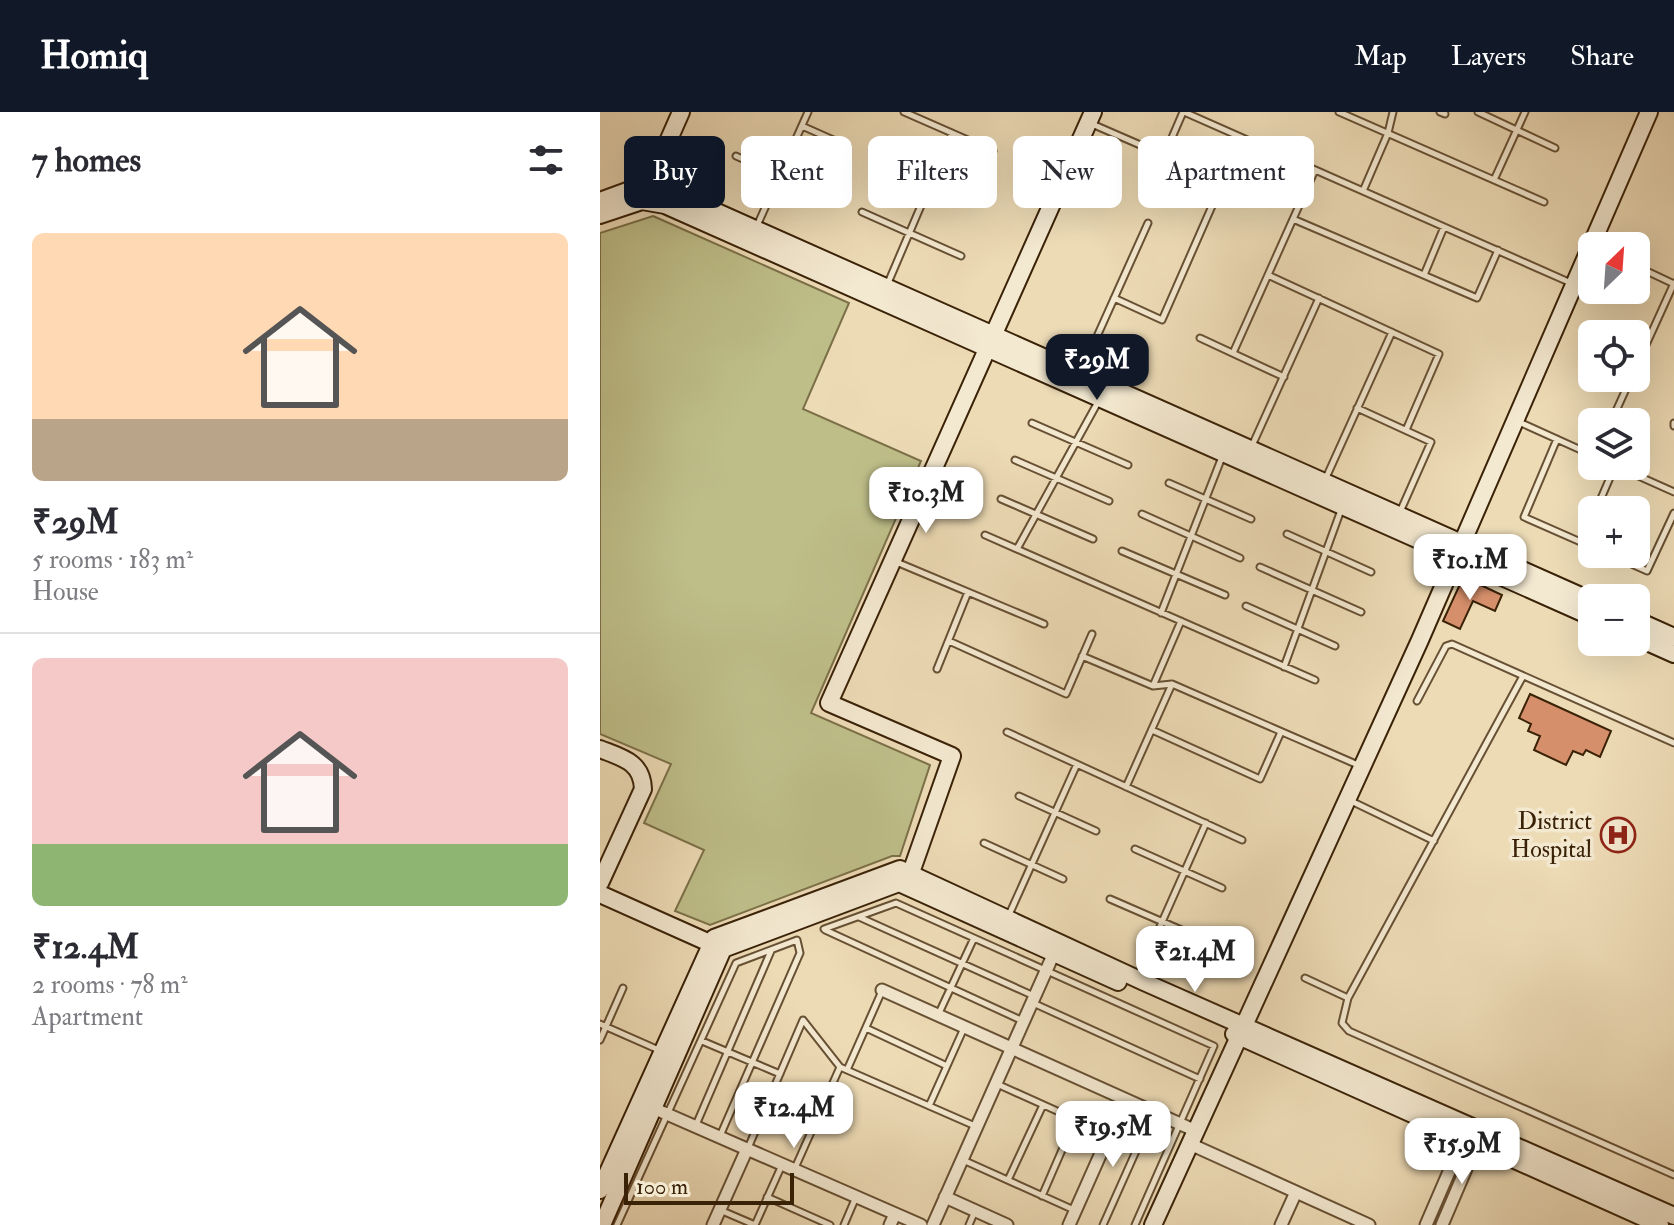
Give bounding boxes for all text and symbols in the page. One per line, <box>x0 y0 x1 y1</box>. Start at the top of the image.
text: Homiq <box>40 32 148 80</box>
text: Map <box>1354 39 1407 74</box>
text: Layers <box>1451 39 1526 74</box>
text: Share <box>1570 39 1634 74</box>
chip: Buy <box>624 136 725 208</box>
chip: Rent <box>741 136 852 208</box>
chip: Filters <box>868 136 997 208</box>
chip: New <box>1013 136 1122 208</box>
chip: Apartment <box>1138 136 1314 208</box>
icon: filters <box>524 138 568 182</box>
text: 7 homes <box>32 139 141 182</box>
north arrow <box>1578 232 1650 304</box>
map controls <box>1578 232 1650 656</box>
icon: home <box>228 285 372 429</box>
button: locate <box>1578 320 1650 392</box>
pin: ₹29M <box>1050 334 1144 402</box>
text: ₹29M <box>1064 344 1130 376</box>
button: layers <box>1578 408 1650 480</box>
pin: ₹10.3M <box>861 467 991 535</box>
text: ₹10.3M <box>887 477 965 509</box>
button: + <box>1578 496 1650 568</box>
text: ₹29M <box>32 501 119 544</box>
pin: ₹10.1M <box>1405 534 1535 602</box>
text: 5 rooms · 183 m² <box>32 544 193 576</box>
text: ₹10.1M <box>1432 544 1508 576</box>
text: House <box>32 576 99 608</box>
button: − <box>1578 584 1650 656</box>
icon: home <box>228 710 372 854</box>
place label: District Hospital <box>1511 806 1592 865</box>
hospital icon: District Hospital <box>1599 816 1637 854</box>
text: ₹12.4M <box>32 926 139 969</box>
pin: ₹21.4M <box>1130 926 1260 994</box>
text: ₹21.4M <box>1154 936 1236 968</box>
text: 2 rooms · 78 m² <box>32 969 188 1001</box>
text: Apartment <box>32 1001 143 1033</box>
pin: ₹12.4M <box>729 1082 859 1150</box>
text: ₹12.4M <box>753 1092 835 1124</box>
pin: ₹19.5M <box>1048 1101 1178 1169</box>
text: ₹19.5M <box>1074 1111 1152 1143</box>
pin: ₹15.9M <box>1397 1118 1527 1186</box>
text: ₹15.9M <box>1423 1128 1501 1160</box>
scale bar <box>624 1169 794 1205</box>
text: 100 m <box>636 1173 688 1201</box>

